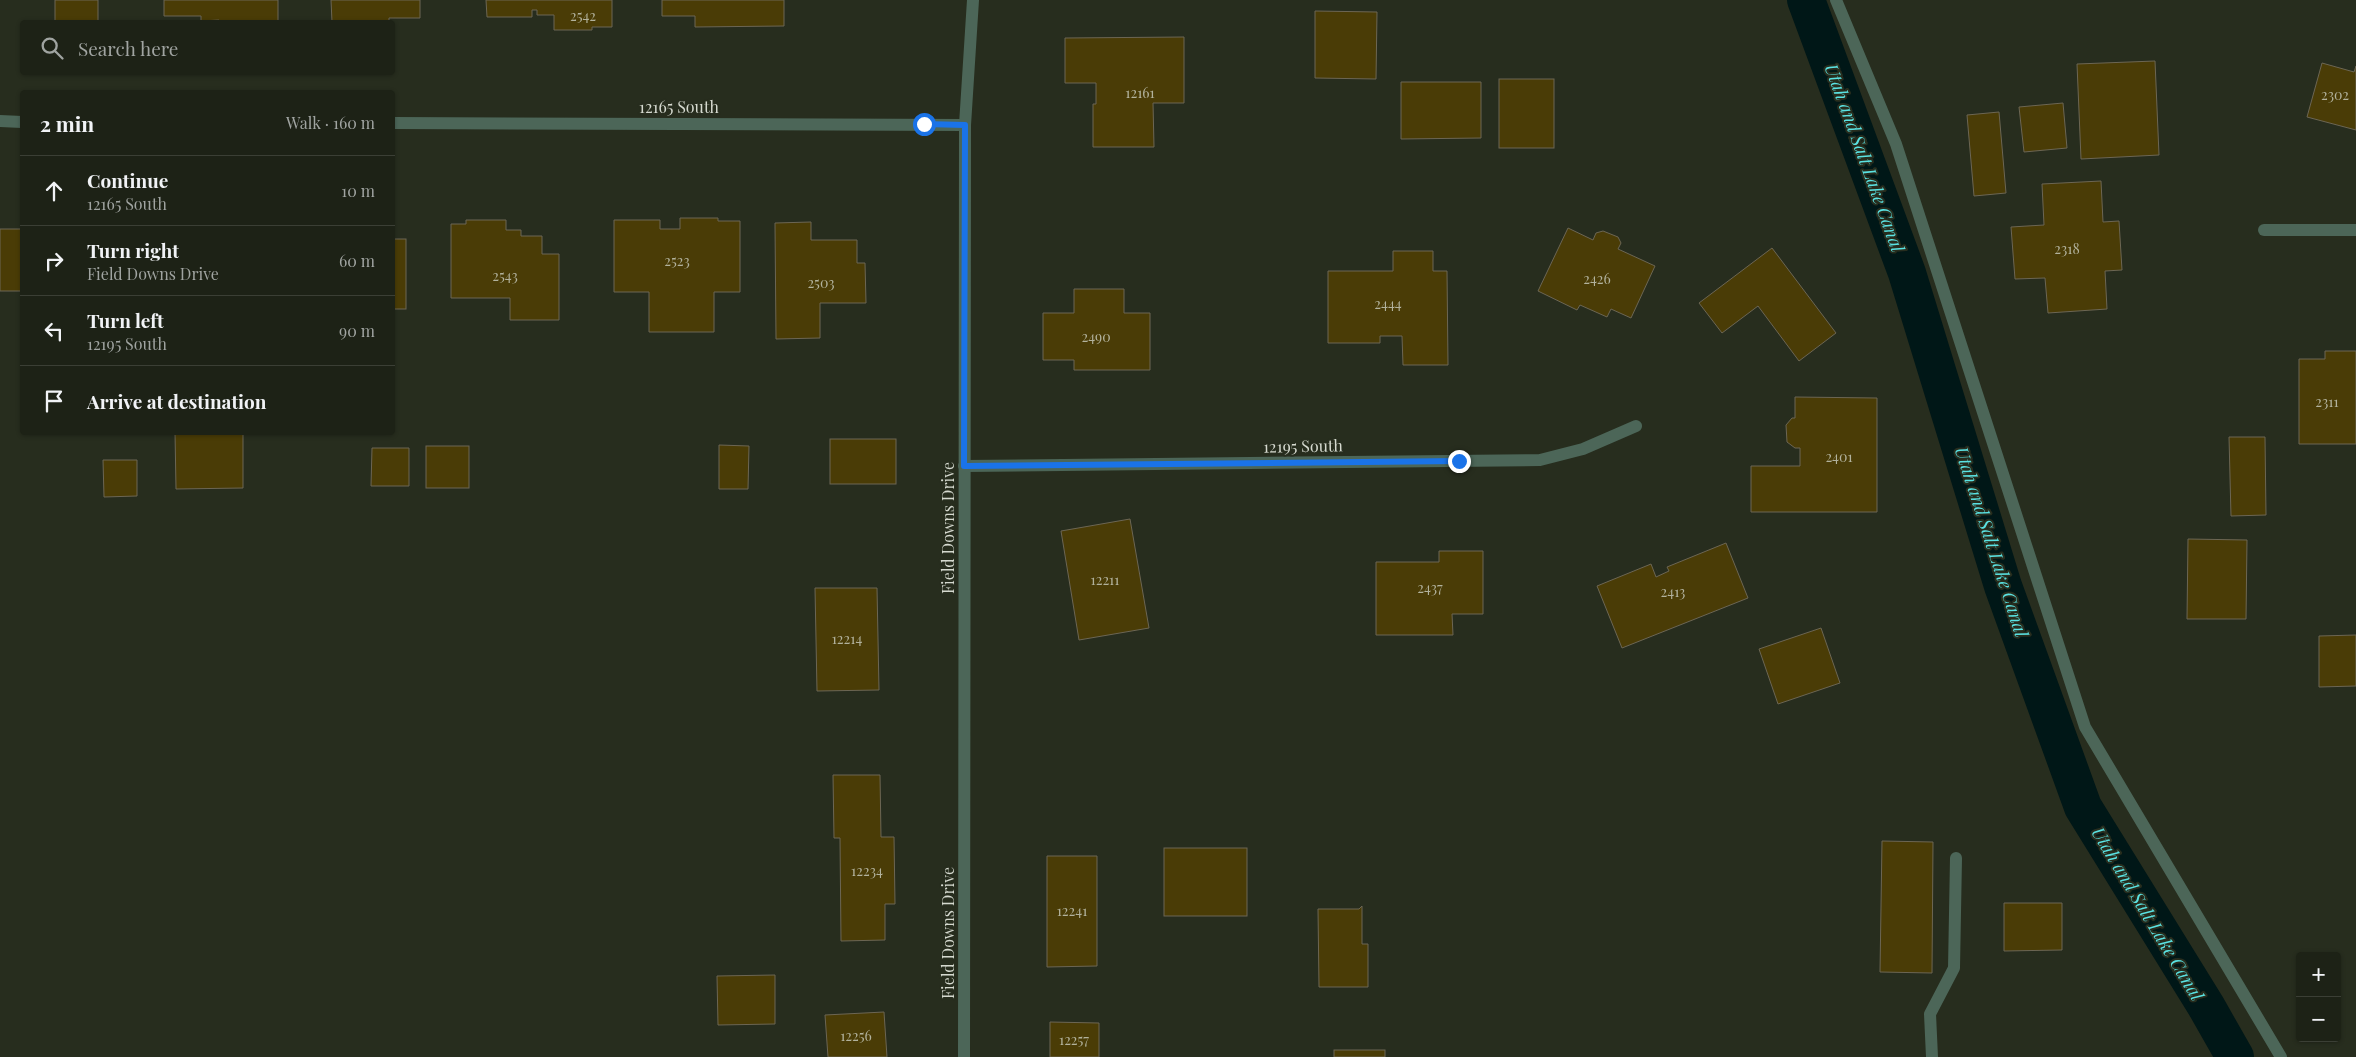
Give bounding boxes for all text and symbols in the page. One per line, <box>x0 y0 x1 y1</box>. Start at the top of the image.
house number: 2542 <box>570 6 596 25</box>
search box <box>20 20 395 75</box>
icon: search <box>38 34 66 62</box>
text: Search here <box>78 35 178 61</box>
water label: Utah and Salt Lake Canal <box>1820 60 1911 256</box>
house number: 12161 <box>1125 83 1155 102</box>
house number: 2302 <box>2321 85 2349 104</box>
street label: 12165 South <box>639 96 720 117</box>
text: 2 min <box>40 109 94 137</box>
text: Walk · 160 m <box>286 112 375 133</box>
route start <box>913 113 936 136</box>
text: Continue <box>87 167 168 193</box>
icon: ahead <box>40 177 68 205</box>
text: 10 m <box>341 180 375 201</box>
text: 12165 South <box>87 193 167 214</box>
text: Turn right <box>87 237 179 263</box>
house number: 2318 <box>2054 239 2080 258</box>
icon: right <box>40 247 68 275</box>
text: 60 m <box>339 250 375 271</box>
house number: 2523 <box>664 251 690 270</box>
text: Field Downs Drive <box>87 263 219 284</box>
house number: 2543 <box>492 266 518 285</box>
house number: 2426 <box>1583 269 1611 288</box>
house number: 2503 <box>807 273 835 292</box>
house number: 2444 <box>1374 294 1402 313</box>
text: Turn left <box>87 307 164 333</box>
icon: left <box>40 317 68 345</box>
text: 90 m <box>339 320 375 341</box>
house number: 2490 <box>1081 327 1111 346</box>
text: 12195 South <box>87 333 167 354</box>
icon: arrive <box>40 387 68 415</box>
text: Arrive at destination <box>87 388 267 414</box>
house number: 2311 <box>2315 392 2339 411</box>
street label: 12195 South <box>1263 434 1344 457</box>
water label: Utah and Salt Lake Canal <box>1950 443 2034 641</box>
house number: 2401 <box>1825 447 1853 466</box>
route end <box>1448 450 1471 473</box>
street label: Field Downs Drive <box>937 462 958 594</box>
house number: 12211 <box>1091 570 1119 589</box>
house number: 2437 <box>1417 578 1443 597</box>
house number: 2413 <box>1661 582 1685 601</box>
house number: 12214 <box>832 629 862 648</box>
water label: Utah and Salt Lake Canal <box>2086 822 2210 1006</box>
house number: 12234 <box>851 861 883 880</box>
street label: Field Downs Drive <box>937 867 958 999</box>
house number: 12241 <box>1057 901 1087 920</box>
map controls <box>2296 952 2341 1042</box>
button: + <box>2296 952 2341 997</box>
button: − <box>2296 997 2341 1042</box>
house number: 12256 <box>840 1026 872 1045</box>
house number: 12257 <box>1059 1030 1089 1049</box>

